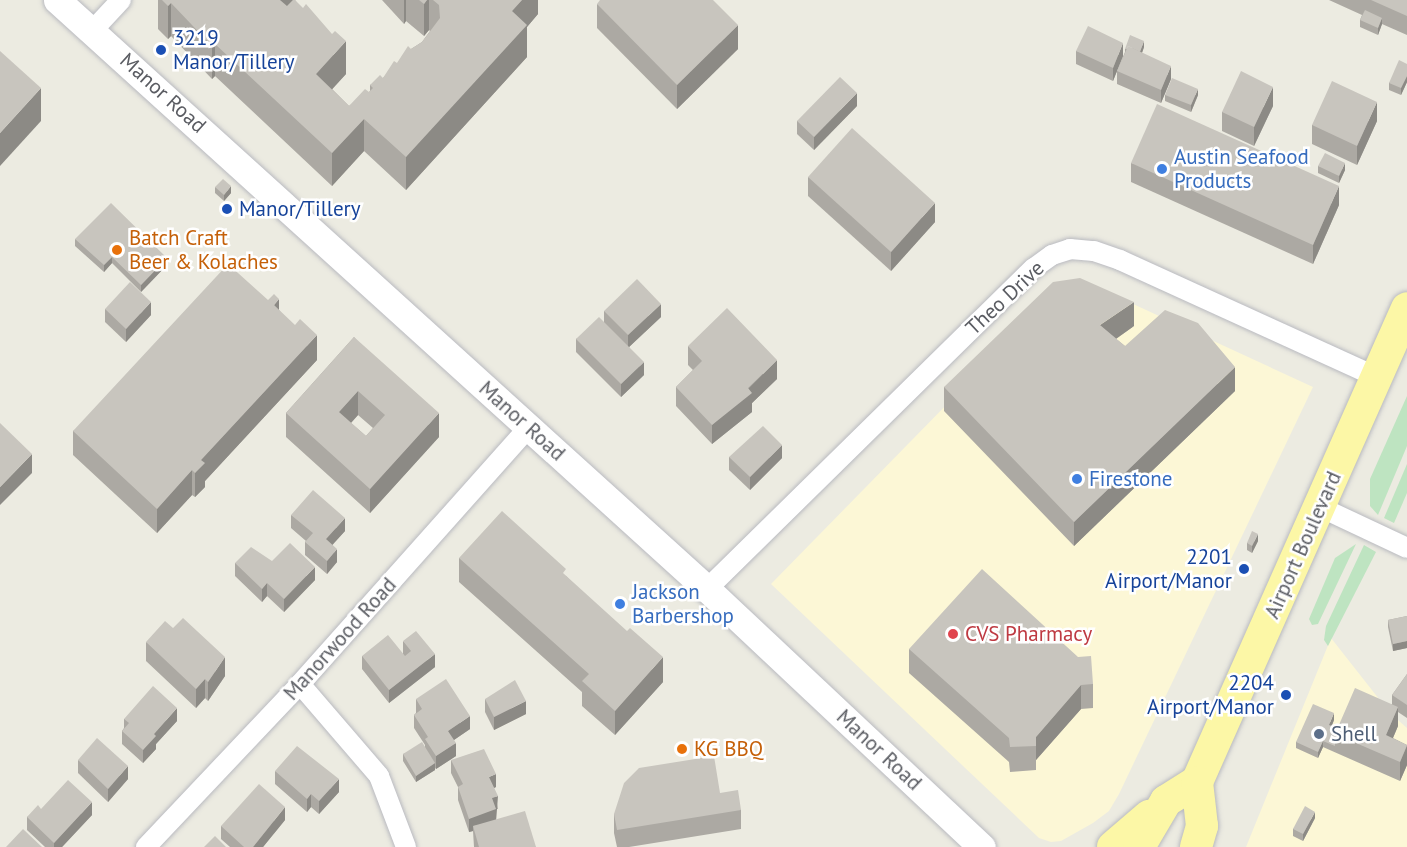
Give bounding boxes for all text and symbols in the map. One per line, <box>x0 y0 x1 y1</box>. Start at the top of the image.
place label: 3219 Manor/Tillery <box>173 25 294 75</box>
marker: 3219 Manor/Tillery <box>154 43 168 57</box>
street label: Manor Road <box>115 48 211 138</box>
place label: Austin Seafood Products <box>1174 144 1309 194</box>
marker: Austin Seafood Products <box>1155 162 1169 176</box>
place label: Manor/Tillery <box>239 196 360 222</box>
marker: Manor/Tillery <box>220 202 234 216</box>
place label: Batch Craft Beer & Kolaches <box>129 225 278 275</box>
marker: Batch Craft Beer & Kolaches <box>110 243 124 257</box>
street label: Theo Drive <box>961 256 1049 340</box>
street label: Manor Road <box>474 376 570 466</box>
place label: Firestone <box>1089 466 1172 492</box>
street label: Airport Boulevard <box>1259 468 1347 622</box>
marker: Firestone <box>1070 472 1084 486</box>
place label: 2201 Airport/Manor <box>1105 544 1232 594</box>
marker: 2201 Airport/Manor <box>1237 562 1251 576</box>
street label: Manorwood Road <box>278 573 402 705</box>
place label: Jackson Barbershop <box>632 579 734 629</box>
marker: Jackson Barbershop <box>613 597 627 611</box>
place label: CVS Pharmacy <box>965 621 1092 647</box>
marker: CVS Pharmacy <box>946 627 960 641</box>
place label: 2204 Airport/Manor <box>1147 670 1274 720</box>
marker: 2204 Airport/Manor <box>1279 688 1293 702</box>
street label: Manor Road <box>831 704 927 796</box>
place label: Shell <box>1331 721 1377 747</box>
marker: Shell <box>1312 727 1326 741</box>
place label: KG BBQ <box>694 736 763 762</box>
marker: KG BBQ <box>675 742 689 756</box>

